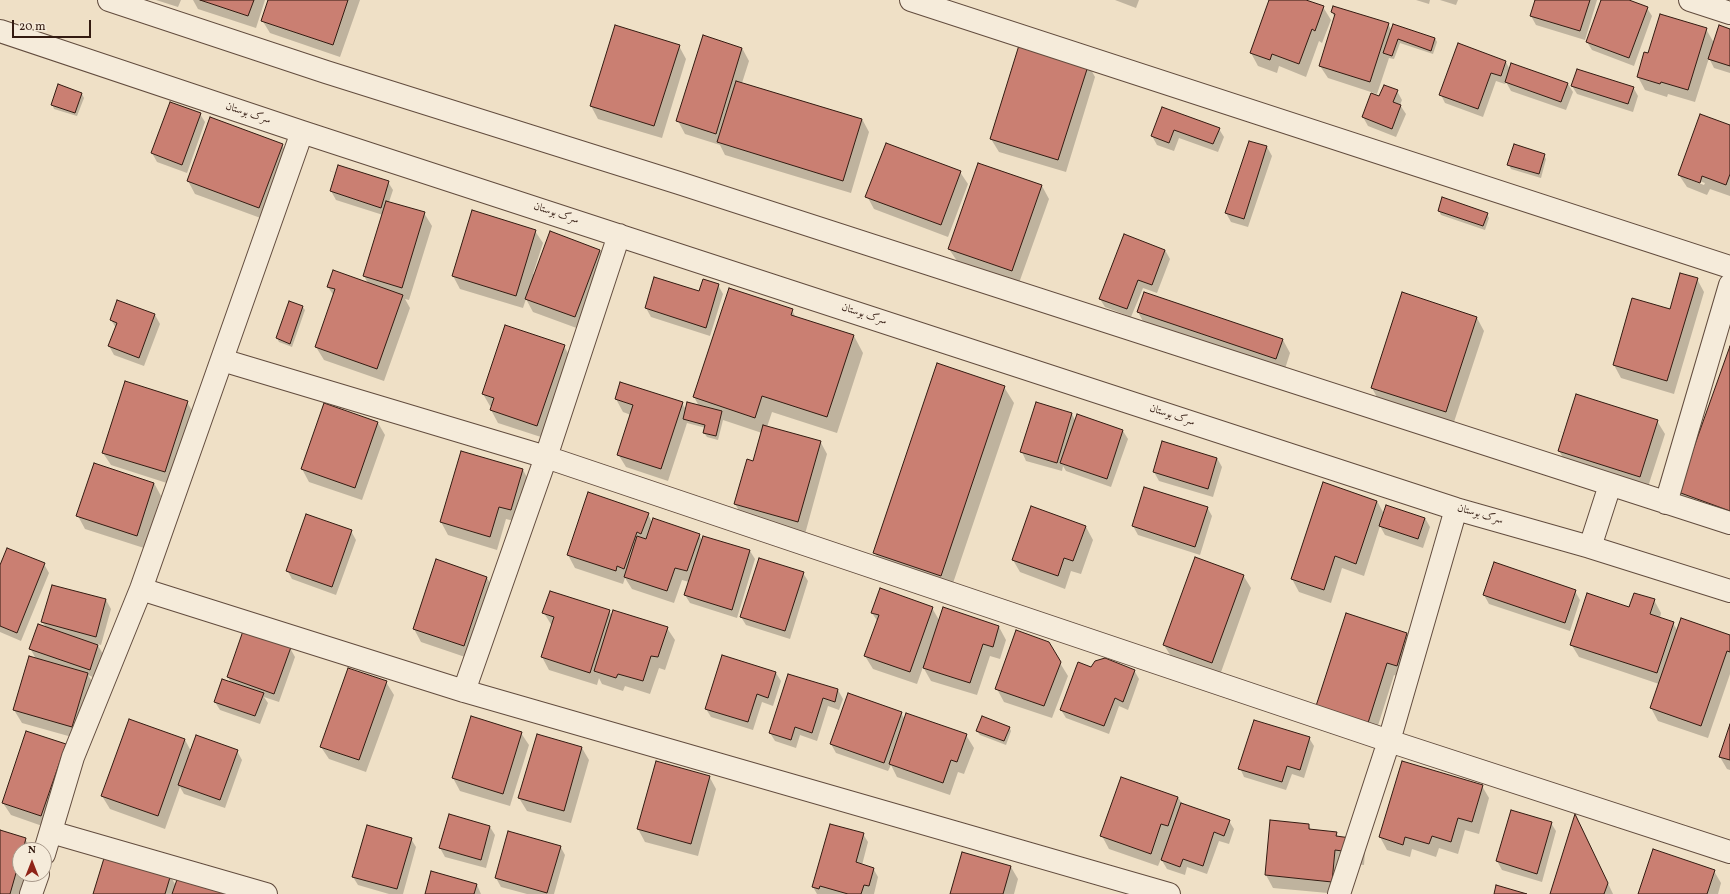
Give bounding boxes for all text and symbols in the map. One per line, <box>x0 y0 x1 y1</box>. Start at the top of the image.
scale bar <box>14 12 93 38</box>
text: 20 m <box>19 19 46 35</box>
street label: سرک بوستان <box>223 100 273 128</box>
street label: سرک بوستان <box>531 200 581 228</box>
street label: سرک بوستان <box>839 301 889 329</box>
street label: سرک بوستان <box>1147 402 1197 430</box>
street label: سرک بوستان <box>1455 502 1505 528</box>
north arrow <box>12 842 52 882</box>
text: N <box>28 843 36 858</box>

